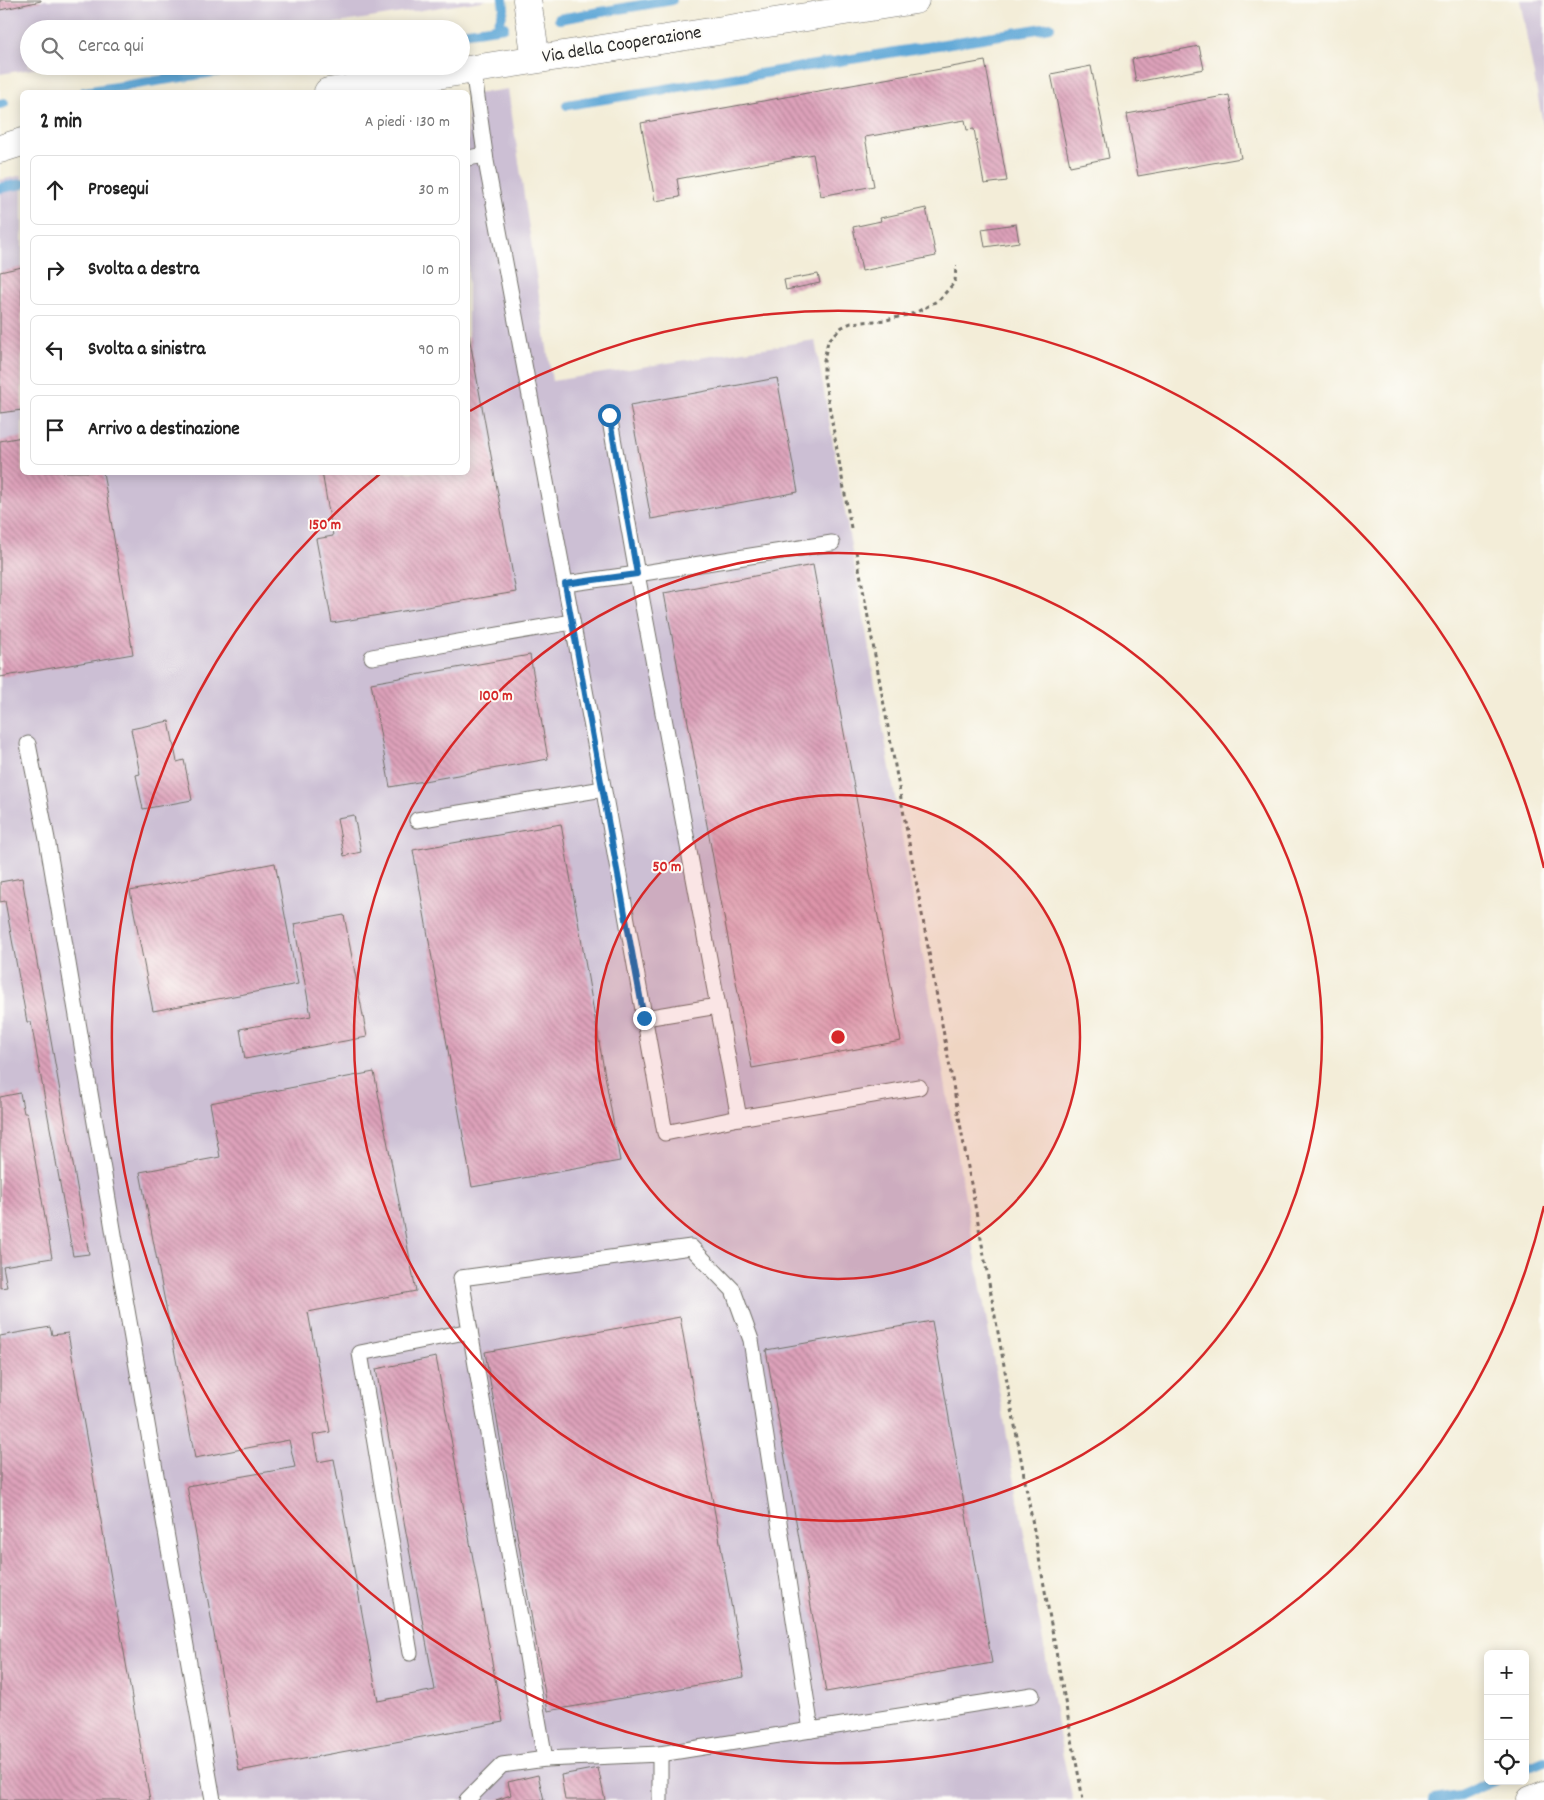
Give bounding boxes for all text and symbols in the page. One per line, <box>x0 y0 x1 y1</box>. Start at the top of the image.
search box <box>20 20 470 75</box>
street label: Via della Cooperazione <box>540 20 704 72</box>
icon: search <box>38 34 66 62</box>
text: Cerca qui <box>78 34 144 61</box>
text: 2 min <box>40 108 82 138</box>
text: A piedi · 130 m <box>365 111 450 134</box>
icon: ahead <box>41 176 69 204</box>
text: Prosegui <box>88 177 148 204</box>
text: 30 m <box>419 179 449 202</box>
icon: right <box>41 256 69 284</box>
text: Svolta a destra <box>88 257 199 284</box>
text: 10 m <box>422 259 449 282</box>
icon: left <box>41 336 69 364</box>
text: Svolta a sinistra <box>88 337 206 364</box>
text: 90 m <box>418 339 449 362</box>
route start <box>598 404 621 427</box>
icon: arrive <box>41 416 69 444</box>
text: Arrivo a destinazione <box>88 417 240 444</box>
text: 150 m <box>309 515 341 537</box>
text: 100 m <box>479 686 513 708</box>
text: 50 m <box>653 857 681 879</box>
route end <box>633 1007 656 1030</box>
centre of rings <box>829 1028 847 1046</box>
map controls <box>1484 1650 1529 1785</box>
button: + <box>1484 1650 1529 1695</box>
button: − <box>1484 1695 1529 1740</box>
button: locate <box>1484 1740 1529 1785</box>

